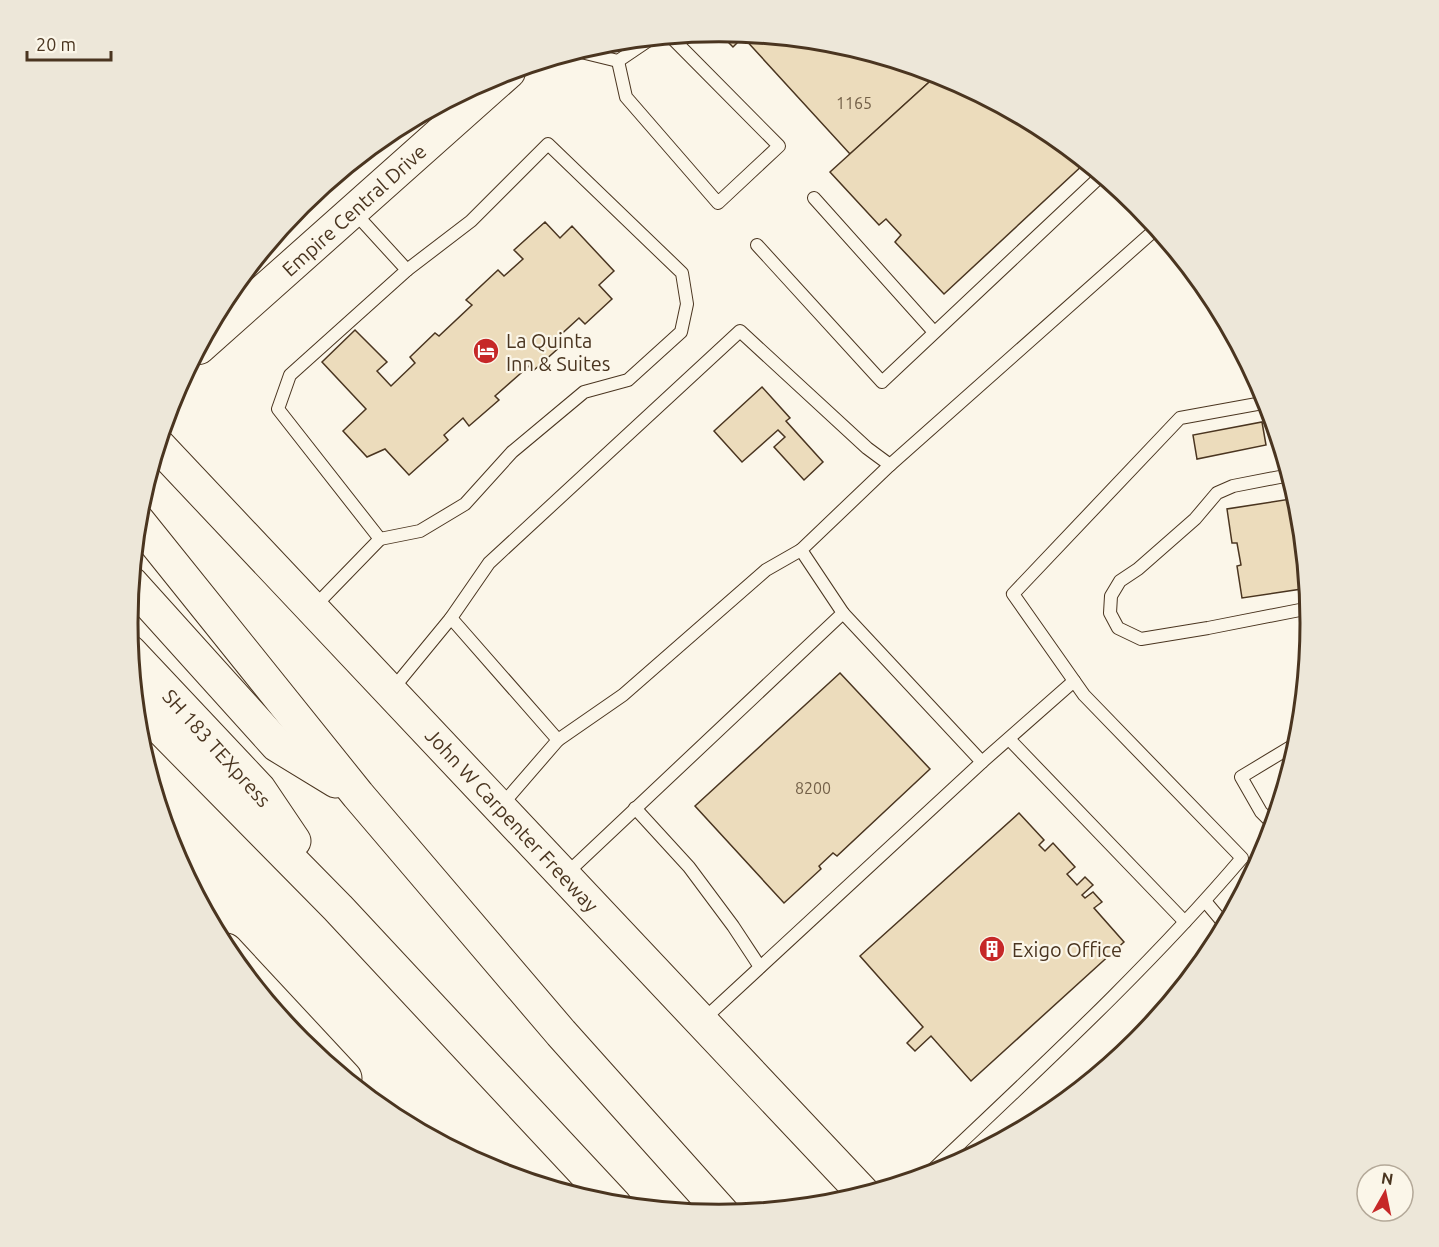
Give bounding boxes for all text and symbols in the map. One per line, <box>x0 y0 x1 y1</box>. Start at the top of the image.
scale bar <box>27 24 111 62</box>
text: 20 m <box>36 34 76 54</box>
house number: 1165 <box>836 94 872 112</box>
street label: Empire Central Drive <box>277 139 431 281</box>
place label: La Quinta Inn & Suites <box>506 329 611 375</box>
hotel icon: La Quinta Inn & Suites <box>471 336 501 366</box>
street label: SH 183 TEXpress <box>158 685 276 811</box>
street label: John W Carpenter Freeway <box>421 723 603 917</box>
house number: 8200 <box>795 779 831 797</box>
building icon: Exigo Office <box>977 934 1007 964</box>
place label: Exigo Office <box>1012 938 1122 961</box>
north arrow <box>1355 1163 1415 1223</box>
text: N <box>1380 1168 1395 1188</box>

